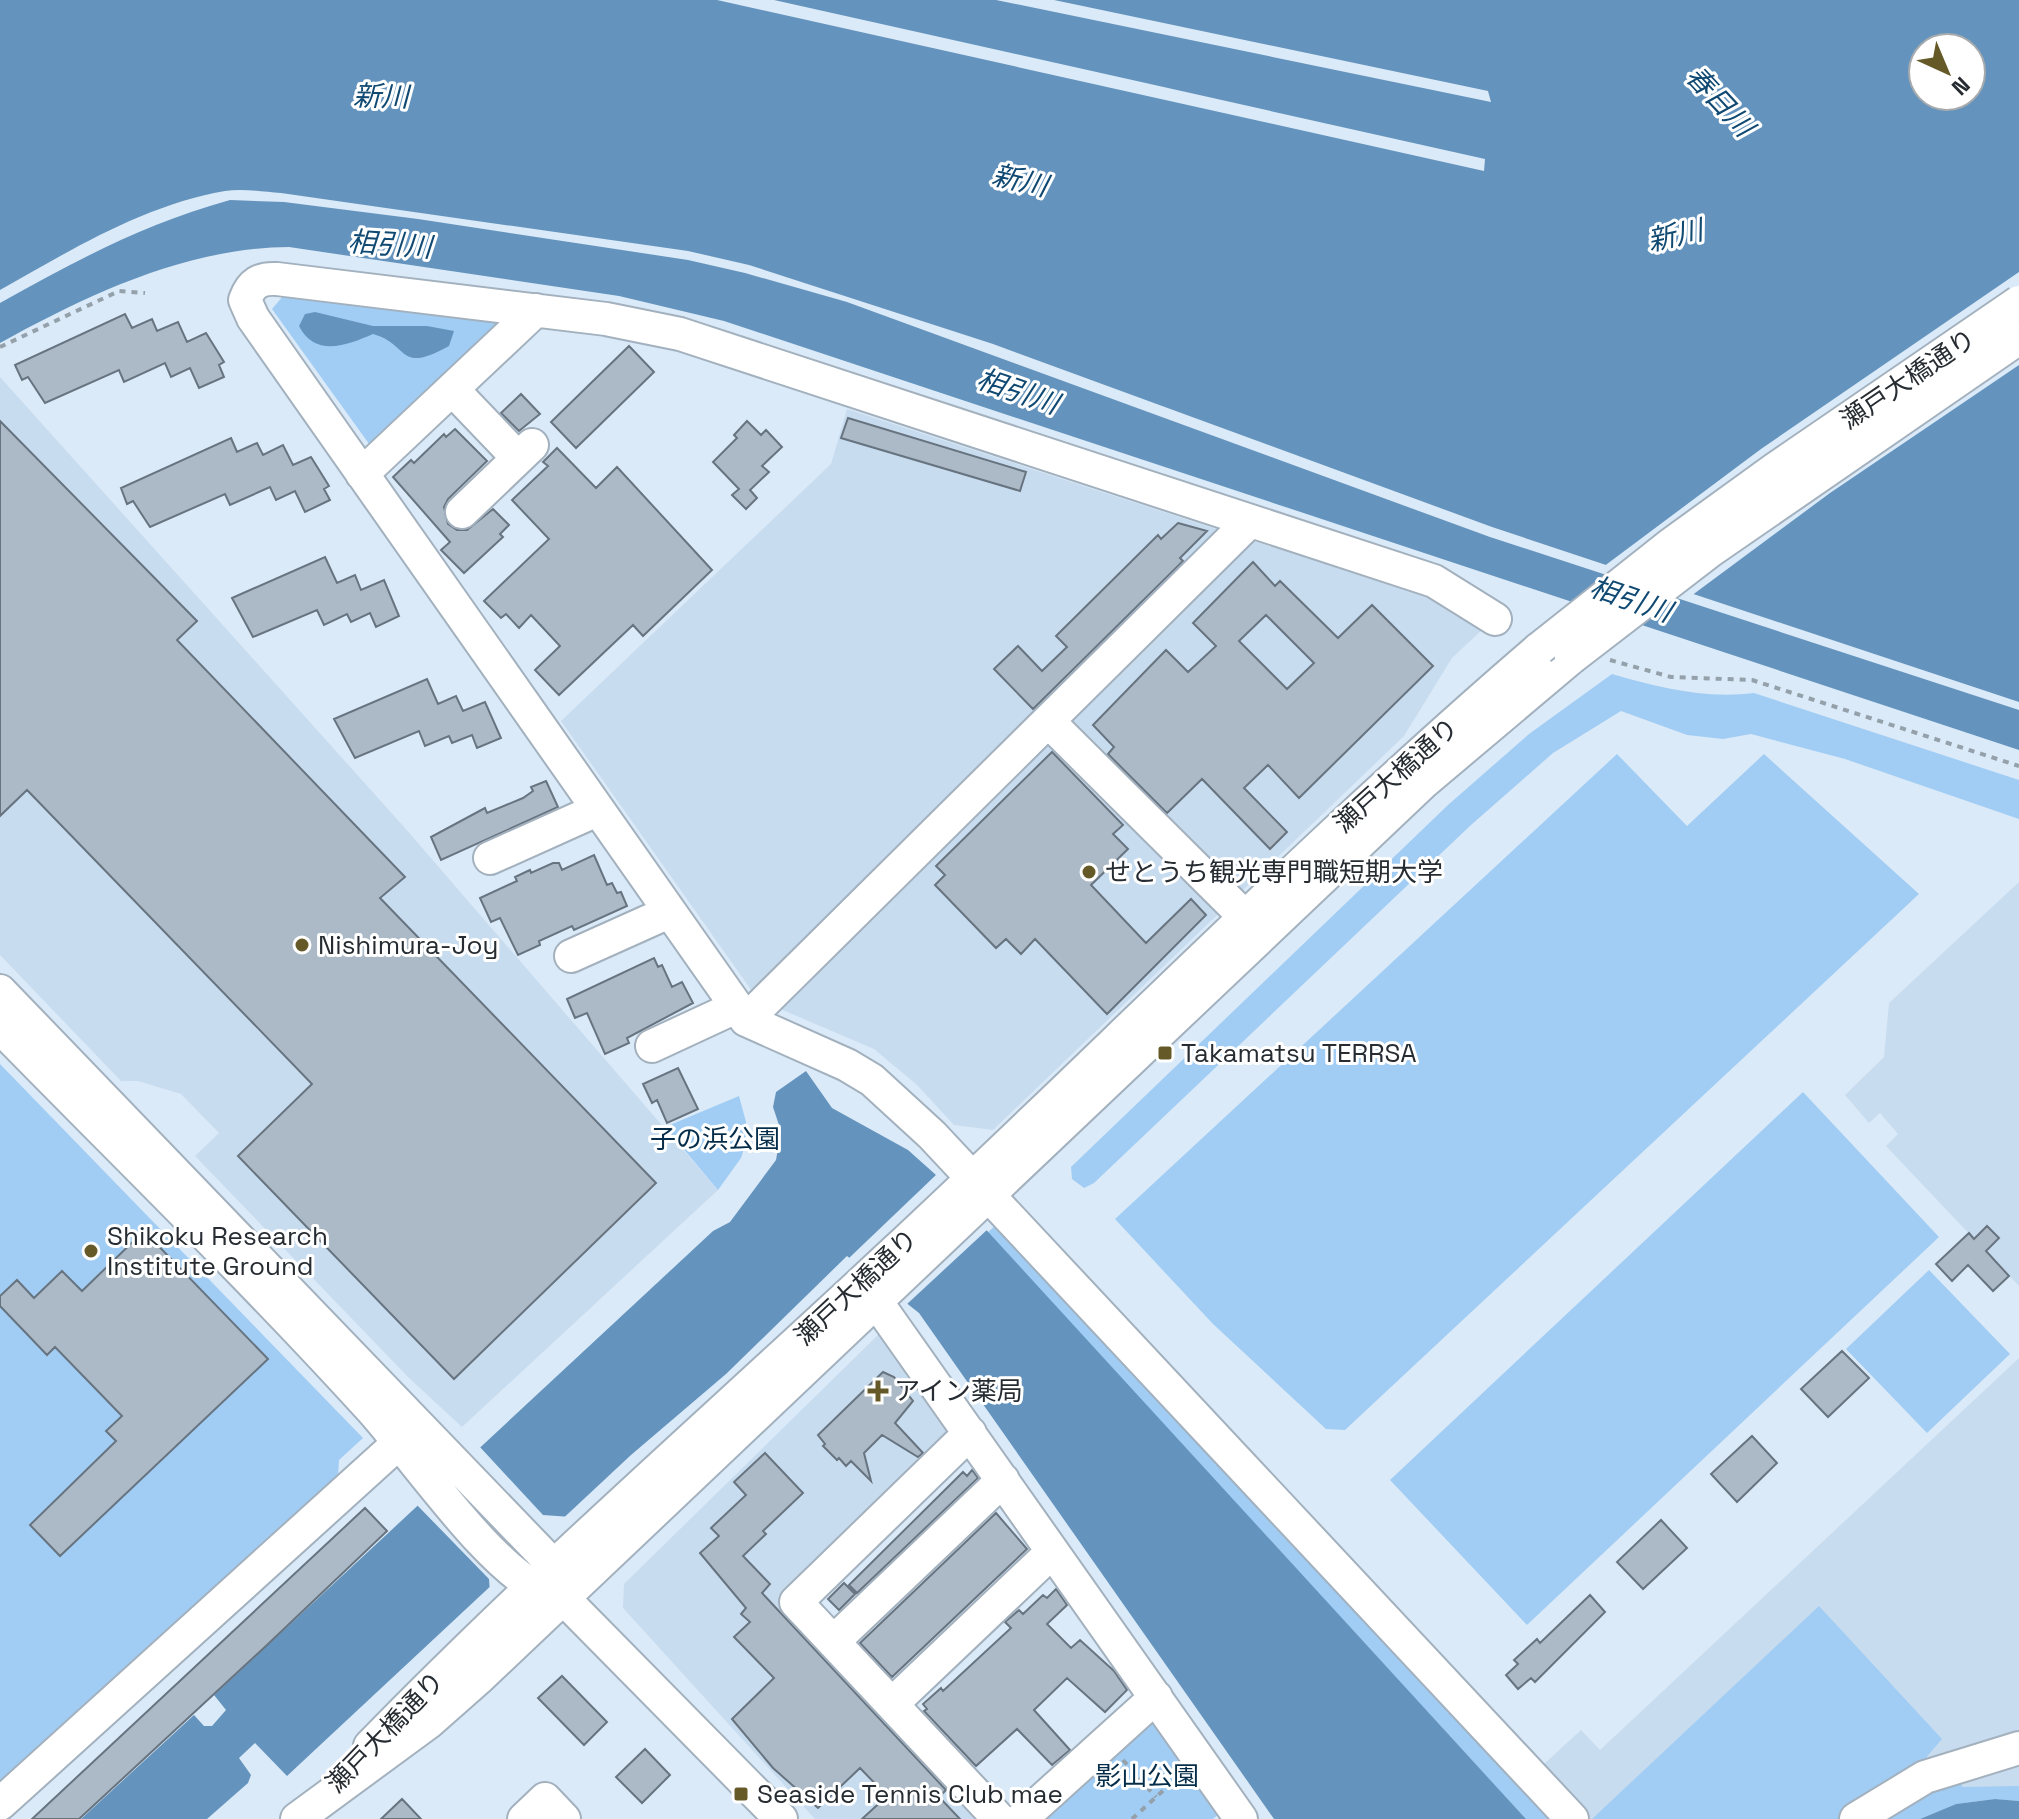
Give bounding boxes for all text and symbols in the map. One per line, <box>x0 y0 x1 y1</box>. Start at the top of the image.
north arrow <box>1907 32 1987 112</box>
water label: 春日川 <box>1678 58 1764 146</box>
text: N <box>1946 71 1976 102</box>
water label: 新川 <box>353 78 412 115</box>
water label: 新川 <box>989 156 1054 205</box>
water label: 新川 <box>1644 210 1709 259</box>
water label: 相引川 <box>347 223 436 265</box>
street label: 瀬戸大橋通り <box>1834 321 1982 437</box>
water label: 相引川 <box>972 360 1066 423</box>
water label: 相引川 <box>1585 568 1679 631</box>
street label: 瀬戸大橋通り <box>1327 710 1465 840</box>
place label: せとうち観光専門職短期大学 <box>1105 855 1443 889</box>
marker: せとうち観光専門職短期大学 <box>1080 863 1098 881</box>
place label: Nishimura-Joy <box>318 928 498 962</box>
marker: Nishimura-Joy <box>293 936 311 954</box>
place label: Takamatsu TERRSA <box>1181 1036 1417 1070</box>
marker: Takamatsu TERRSA <box>1156 1044 1174 1062</box>
park label: 子の浜公園 <box>650 1122 780 1156</box>
place label: Shikoku Research Institute Ground <box>107 1219 328 1283</box>
street label: 瀬戸大橋通り <box>787 1221 925 1353</box>
marker: Shikoku Research Institute Ground <box>82 1242 100 1260</box>
place label: アイン薬局 <box>894 1374 1023 1408</box>
marker: アイン薬局 <box>869 1382 887 1400</box>
street label: 瀬戸大橋通り <box>319 1664 451 1800</box>
park label: 影山公園 <box>1095 1759 1199 1793</box>
place label: Seaside Tennis Club mae <box>757 1777 1063 1811</box>
marker: Seaside Tennis Club mae <box>732 1785 750 1803</box>

